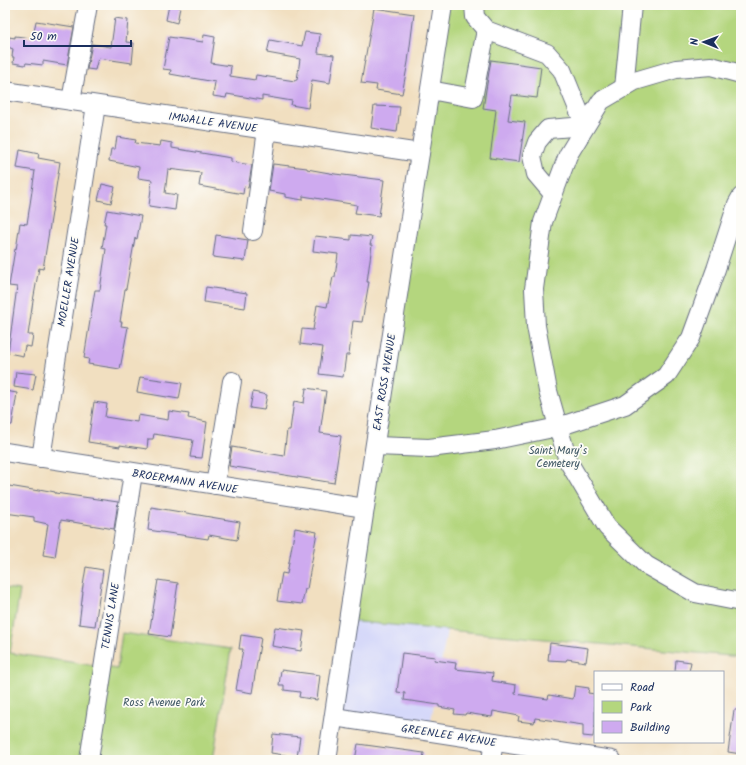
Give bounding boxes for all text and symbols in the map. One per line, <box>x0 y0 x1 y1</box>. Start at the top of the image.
scale bar <box>24 22 131 48</box>
north arrow <box>684 22 724 62</box>
text: 50 m <box>30 27 57 46</box>
text: N <box>686 38 704 45</box>
street label: IMWALLE AVENUE <box>167 108 259 138</box>
street label: MOELLER AVENUE <box>53 235 85 328</box>
street label: EAST ROSS AVENUE <box>368 332 402 432</box>
park label: Saint Mary’s Cemetery <box>529 442 588 473</box>
street label: BROERMANN AVENUE <box>131 465 240 499</box>
street label: TENNIS LANE <box>97 581 125 651</box>
legend <box>594 671 724 743</box>
text: Road <box>630 678 655 697</box>
park label: Ross Avenue Park <box>123 694 206 712</box>
text: Park <box>630 698 652 717</box>
text: Building <box>630 718 670 737</box>
street label: GREENLEE AVENUE <box>400 720 498 752</box>

